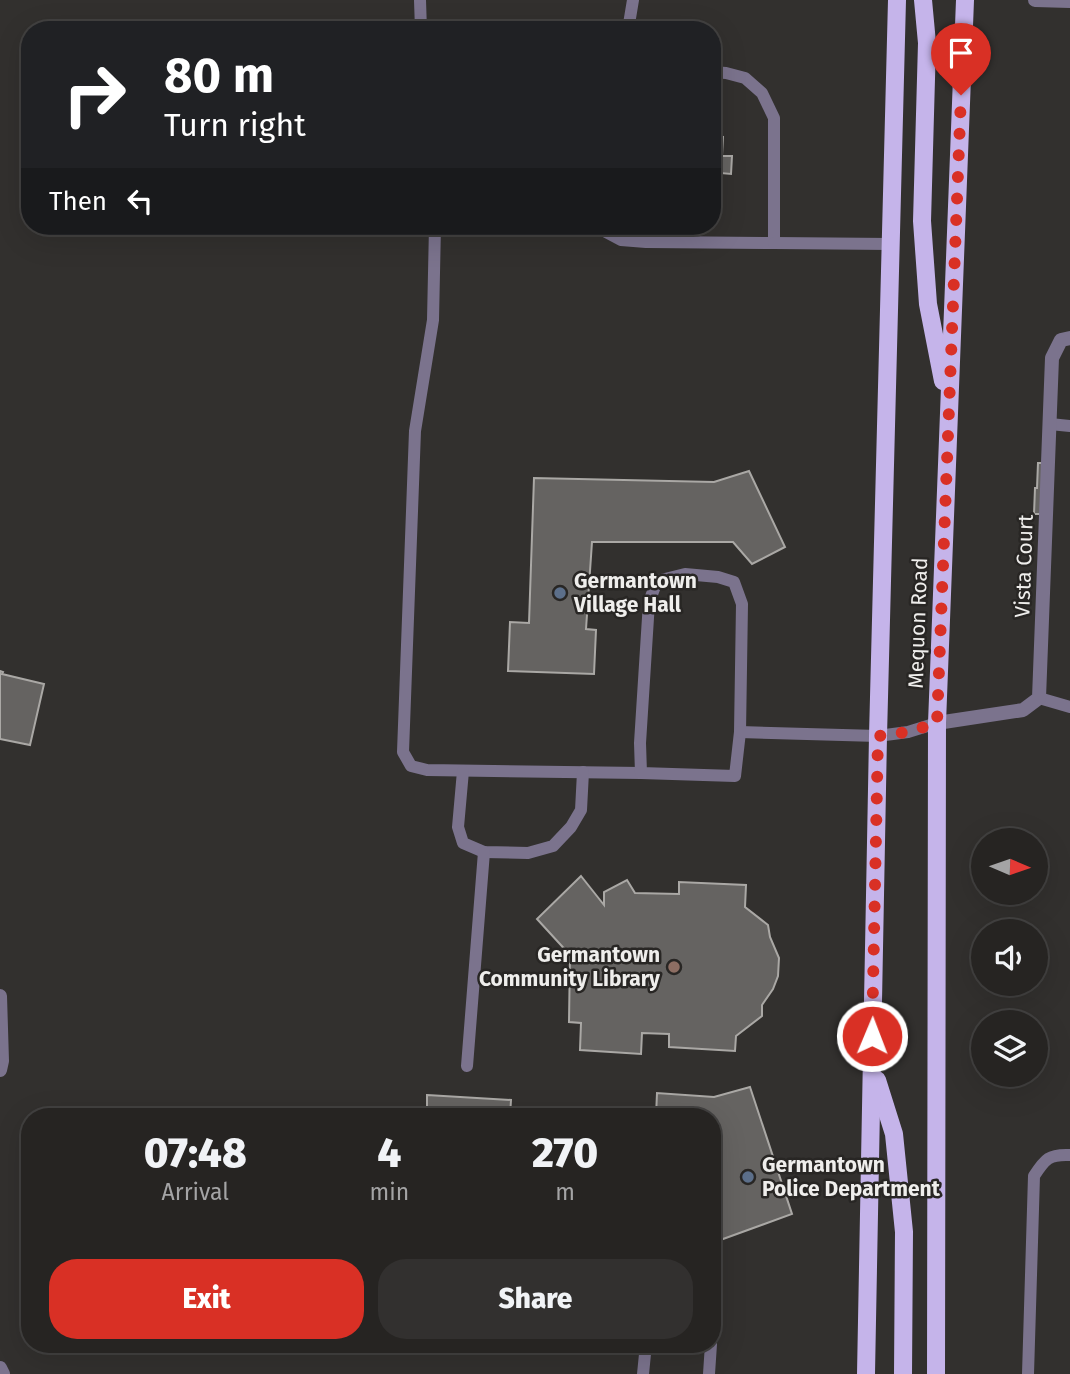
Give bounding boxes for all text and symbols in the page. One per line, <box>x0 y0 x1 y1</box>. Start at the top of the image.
pin <box>931 23 991 95</box>
icon: arrive <box>942 34 980 72</box>
text: 80 m <box>164 46 274 105</box>
icon: right <box>49 49 140 140</box>
text: Turn right <box>164 106 306 144</box>
icon: left <box>121 182 159 220</box>
text: Then <box>49 186 107 217</box>
street label: Vista Court <box>1009 513 1039 618</box>
street label: Mequon Road <box>903 557 933 689</box>
place label: Germantown Village Hall <box>573 568 697 618</box>
marker: Germantown Village Hall <box>552 585 568 601</box>
north arrow <box>971 828 1048 905</box>
map controls <box>971 828 1048 1087</box>
button: sound <box>971 919 1048 996</box>
place label: Germantown Community Library <box>479 942 660 992</box>
marker: Germantown Community Library <box>666 959 682 975</box>
position arrow <box>835 999 909 1073</box>
button: layers <box>971 1010 1048 1087</box>
text: 07:48 <box>144 1128 247 1178</box>
text: 4 <box>377 1128 401 1178</box>
text: 270 <box>532 1128 598 1178</box>
place label: Germantown Police Department <box>762 1152 941 1202</box>
marker: Germantown Police Department <box>740 1169 756 1185</box>
text: Arrival <box>162 1178 229 1206</box>
text: min <box>370 1178 409 1206</box>
text: m <box>555 1178 575 1206</box>
button: Exit <box>49 1259 364 1339</box>
button: Share <box>378 1259 693 1339</box>

